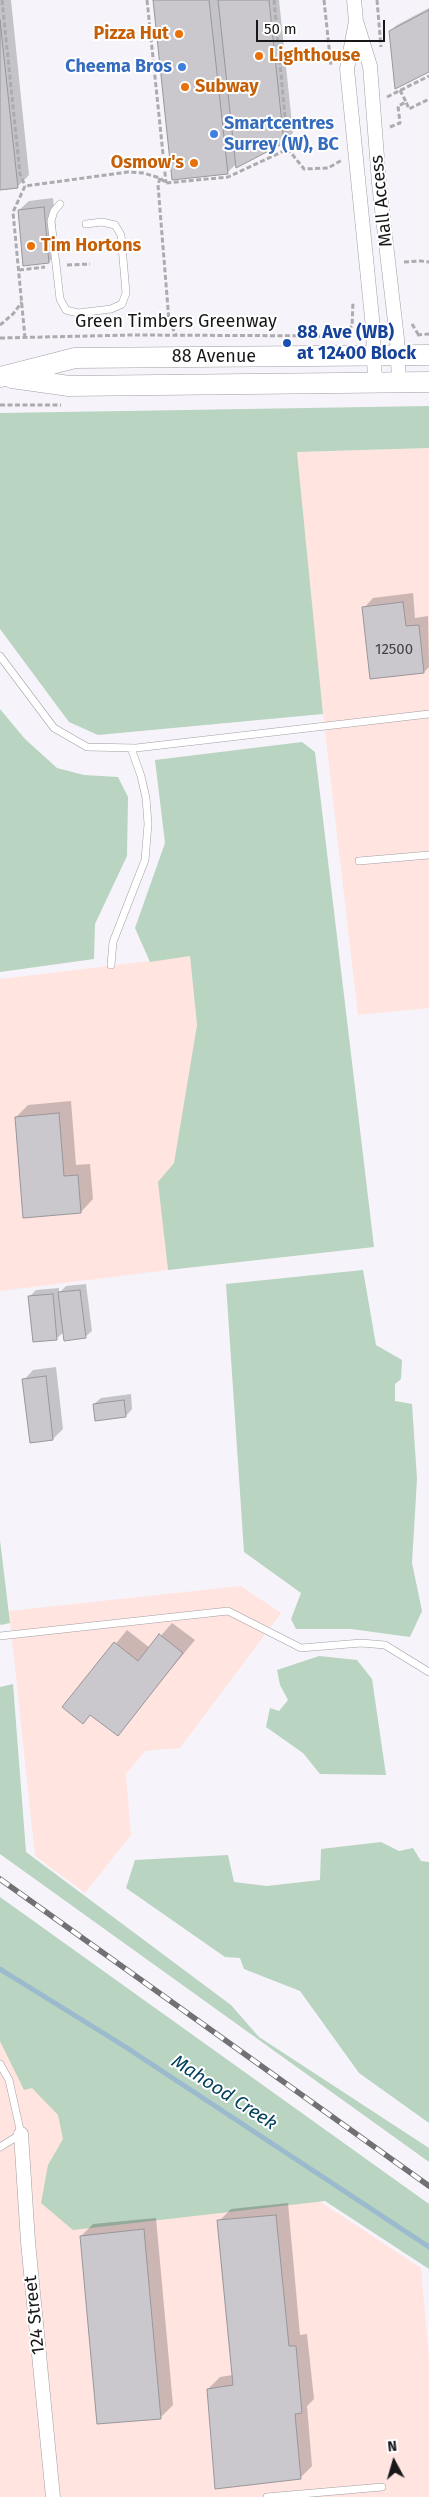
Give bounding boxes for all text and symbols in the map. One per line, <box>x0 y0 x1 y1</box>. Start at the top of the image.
scale bar <box>259 10 388 42</box>
text: 50 m <box>264 20 297 38</box>
place label: Pizza Hut <box>94 23 169 45</box>
marker: Pizza Hut <box>173 28 185 40</box>
place label: Lighthouse <box>269 45 360 67</box>
marker: Lighthouse <box>253 50 265 62</box>
place label: Cheema Bros <box>65 56 172 78</box>
marker: Cheema Bros <box>176 61 188 73</box>
place label: Subway <box>195 76 258 98</box>
marker: Subway <box>179 81 191 93</box>
place label: Smartcentres Surrey (W), BC <box>224 113 339 156</box>
marker: Smartcentres Surrey (W), BC <box>208 128 220 140</box>
place label: Osmow's <box>111 152 184 174</box>
street label: Mall Access <box>366 154 398 248</box>
marker: Osmow's <box>188 157 200 169</box>
place label: Tim Hortons <box>41 235 141 257</box>
marker: Tim Hortons <box>25 240 37 252</box>
street label: Green Timbers Greenway <box>75 311 277 333</box>
place label: 88 Ave (WB) at 12400 Block <box>297 322 416 364</box>
marker: 88 Ave (WB) at 12400 Block <box>281 337 293 349</box>
street label: 88 Avenue <box>172 346 256 368</box>
house number: 12500 <box>375 641 413 659</box>
water label: Mahood Creek <box>167 2050 281 2136</box>
street label: 124 Street <box>20 2274 50 2356</box>
north arrow <box>369 2437 419 2487</box>
text: N <box>387 2438 398 2456</box>

